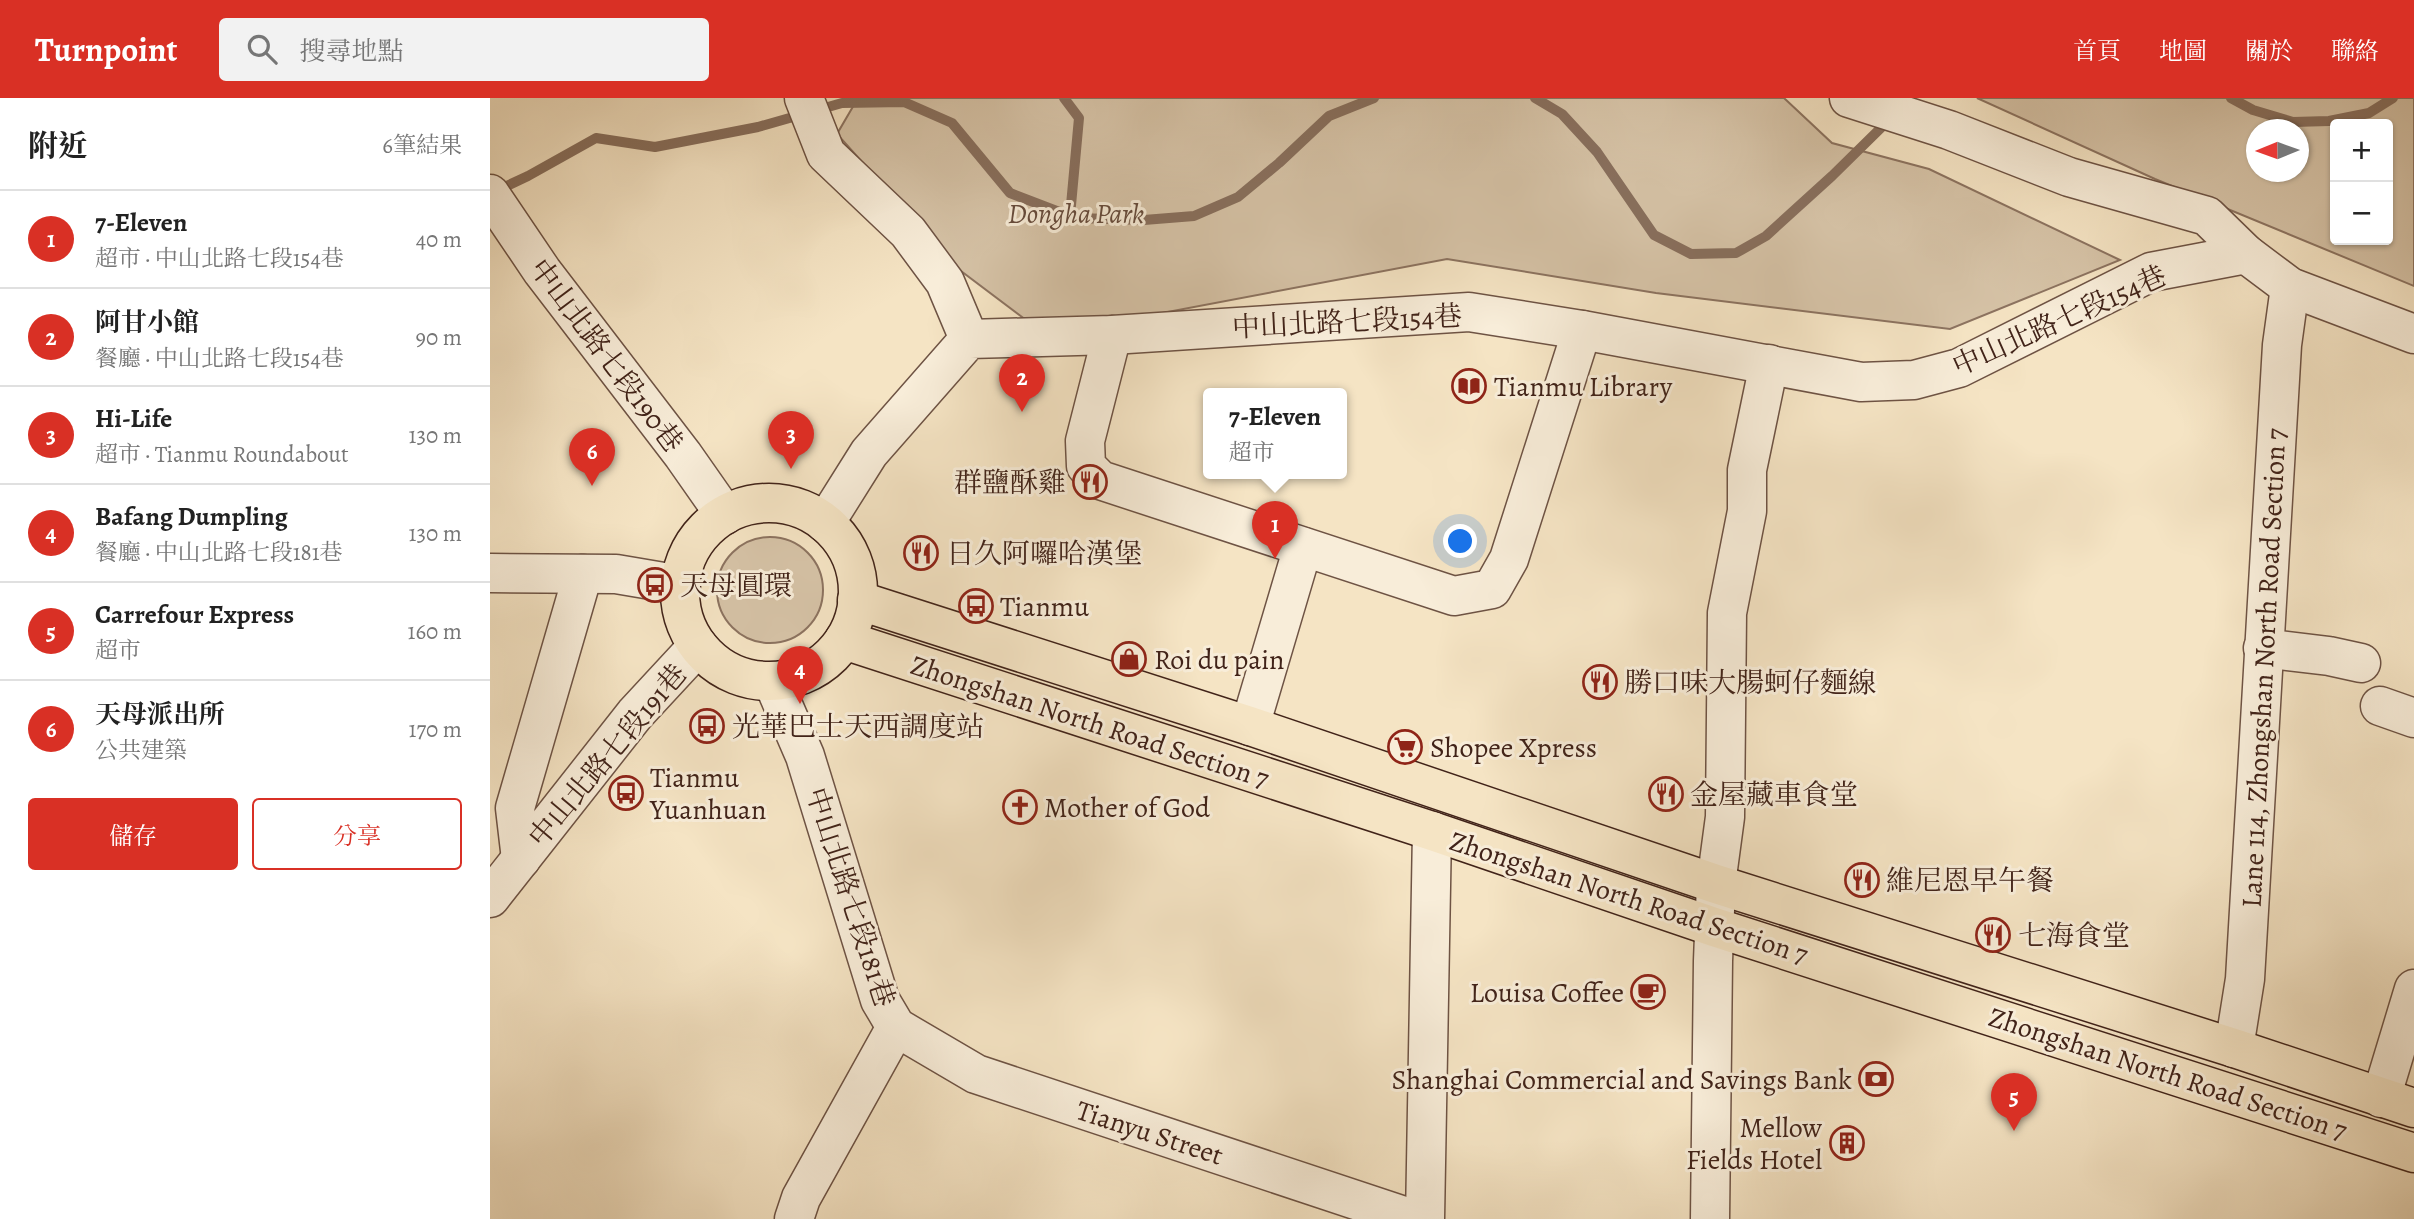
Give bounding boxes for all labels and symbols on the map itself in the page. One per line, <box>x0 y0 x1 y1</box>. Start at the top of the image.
north arrow <box>2246 119 2309 182</box>
park label: Dongha Park <box>1008 195 1144 233</box>
street label: 中山北路七段190巷 <box>521 251 692 460</box>
street label: 中山北路七段154巷 <box>1946 257 2172 385</box>
street label: 中山北路七段154巷 <box>1231 297 1463 347</box>
pin: 2 <box>999 354 1045 412</box>
library icon: Tianmu Library <box>1450 367 1488 405</box>
place label: Tianmu Library <box>1494 368 1673 406</box>
pin: 3 <box>768 411 814 469</box>
street label: Lane 114, Zhongshan North Road Section 7 <box>2232 427 2296 909</box>
pin: 6 <box>569 428 615 486</box>
restaurant icon: 群鹽酥雞 <box>1071 463 1109 501</box>
place label: 群鹽酥雞 <box>954 464 1066 502</box>
pin: 1 <box>1252 501 1298 559</box>
your location <box>1443 524 1477 558</box>
restaurant icon: 日久阿囉哈漢堡 <box>902 534 940 572</box>
place label: 日久阿囉哈漢堡 <box>946 535 1142 573</box>
bus stop icon: 天母圓環 <box>636 566 674 604</box>
place label: 天母圓環 <box>680 567 792 605</box>
bus stop icon: Tianmu <box>957 587 995 625</box>
place label: Tianmu <box>1000 588 1090 626</box>
shop icon: Roi du pain <box>1110 640 1148 678</box>
place label: Roi du pain <box>1154 641 1284 679</box>
pin: 4 <box>777 646 823 704</box>
street label: Zhongshan North Road Section 7 <box>906 646 1274 798</box>
street label: 中山北路七段191巷 <box>520 656 696 855</box>
restaurant icon: 勝口味大腸蚵仔麵線 <box>1581 663 1619 701</box>
place label: 勝口味大腸蚵仔麵線 <box>1624 664 1876 702</box>
bus stop icon: 光華巴士天西調度站 <box>688 707 726 745</box>
place label: 光華巴士天西調度站 <box>732 708 984 746</box>
supermarket icon: Shopee Xpress <box>1386 728 1424 766</box>
place label: Shopee Xpress <box>1430 729 1597 767</box>
place label: Tianmu Yuanhuan <box>649 759 766 829</box>
bus stop icon: Tianmu Yuanhuan <box>607 774 645 812</box>
restaurant icon: 金屋藏車食堂 <box>1647 775 1685 813</box>
place label: 金屋藏車食堂 <box>1690 776 1858 814</box>
street label: 中山北路七段181巷 <box>797 783 903 1012</box>
church icon: Mother of God <box>1001 788 1039 826</box>
place label: Mother of God <box>1044 789 1211 827</box>
street label: Zhongshan North Road Section 7 <box>1445 822 1813 974</box>
restaurant icon: 維尼恩早午餐 <box>1843 861 1881 899</box>
place label: 維尼恩早午餐 <box>1886 862 2054 900</box>
restaurant icon: 七海食堂 <box>1974 916 2012 954</box>
place label: 七海食堂 <box>2018 917 2130 955</box>
cafe icon: Louisa Coffee <box>1629 973 1667 1011</box>
place label: Louisa Coffee <box>1470 974 1624 1012</box>
street label: Zhongshan North Road Section 7 <box>1984 998 2352 1150</box>
bank icon: Shanghai Commercial and Savings Bank <box>1857 1060 1895 1098</box>
place label: Shanghai Commercial and Savings Bank <box>1392 1061 1852 1099</box>
pin: 5 <box>1991 1073 2037 1131</box>
street label: Tianyu Street <box>1071 1091 1228 1175</box>
place label: Mellow Fields Hotel <box>1686 1109 1822 1179</box>
building icon: Mellow Fields Hotel <box>1828 1124 1866 1162</box>

